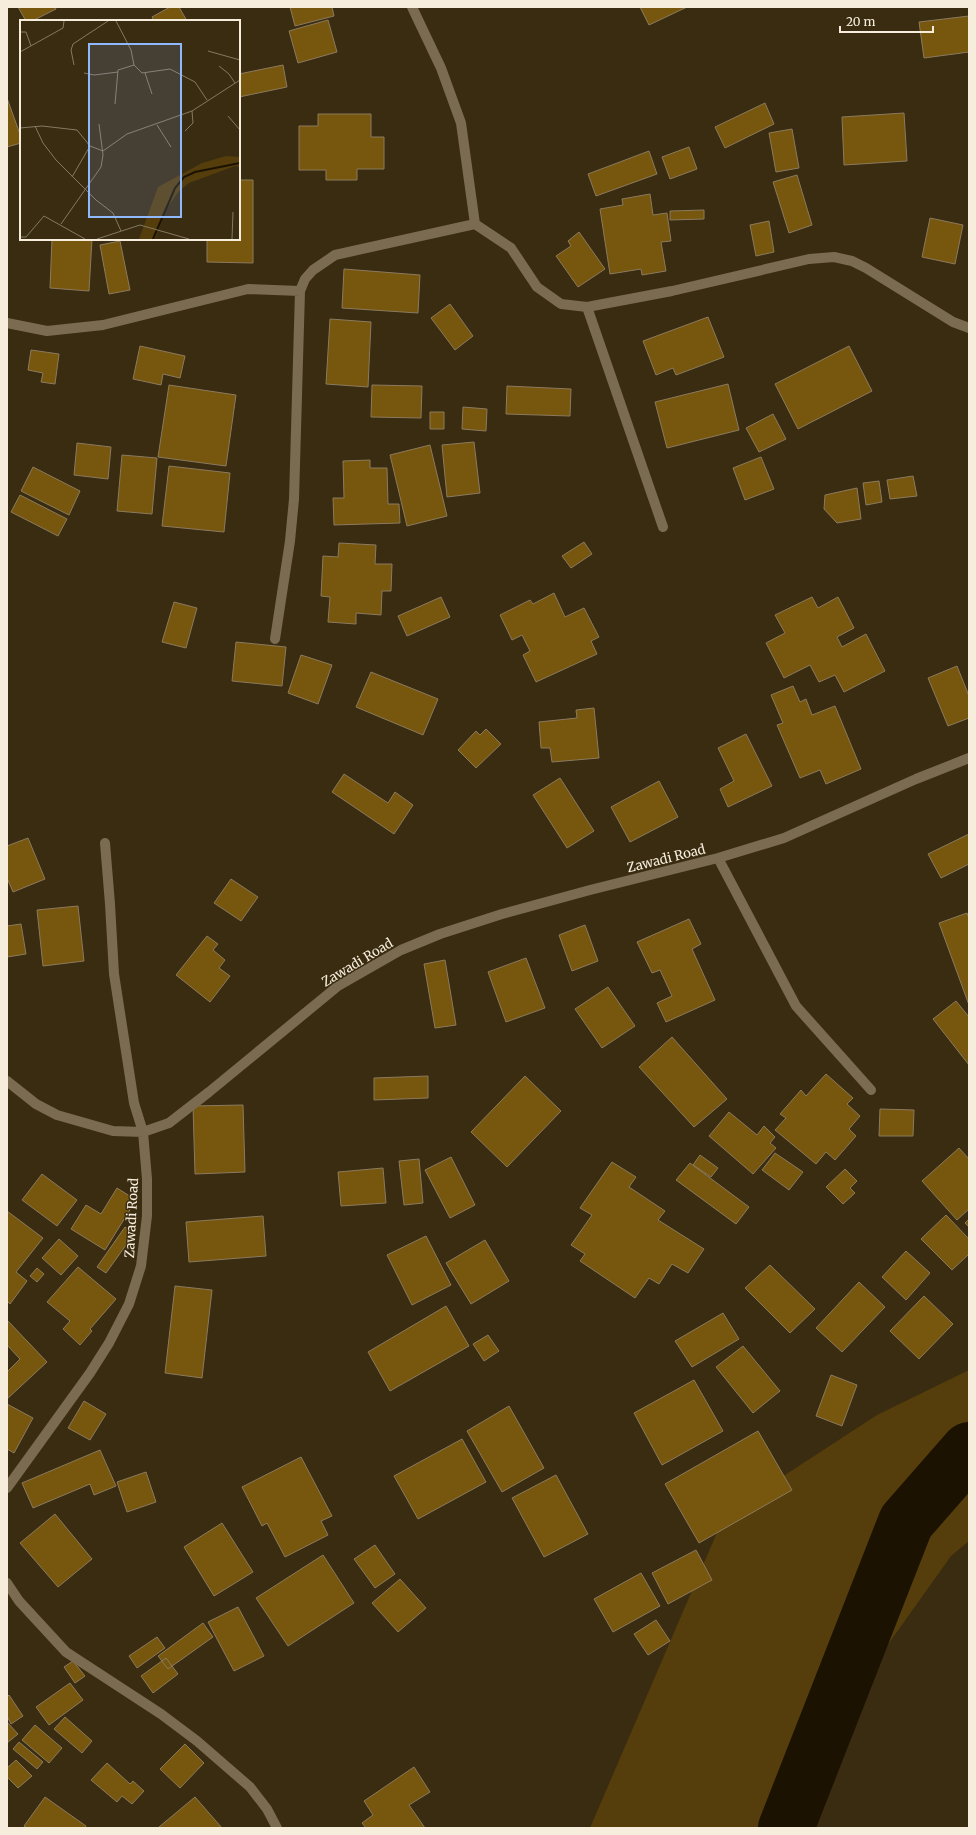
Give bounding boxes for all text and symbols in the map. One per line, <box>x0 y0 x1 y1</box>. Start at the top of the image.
scale bar <box>840 8 933 34</box>
text: 20 m <box>846 14 875 29</box>
inset map <box>20 20 240 240</box>
street label: Zawadi Road <box>625 840 707 876</box>
street label: Zawadi Road <box>318 934 396 990</box>
street label: Zawadi Road <box>121 1177 142 1259</box>

